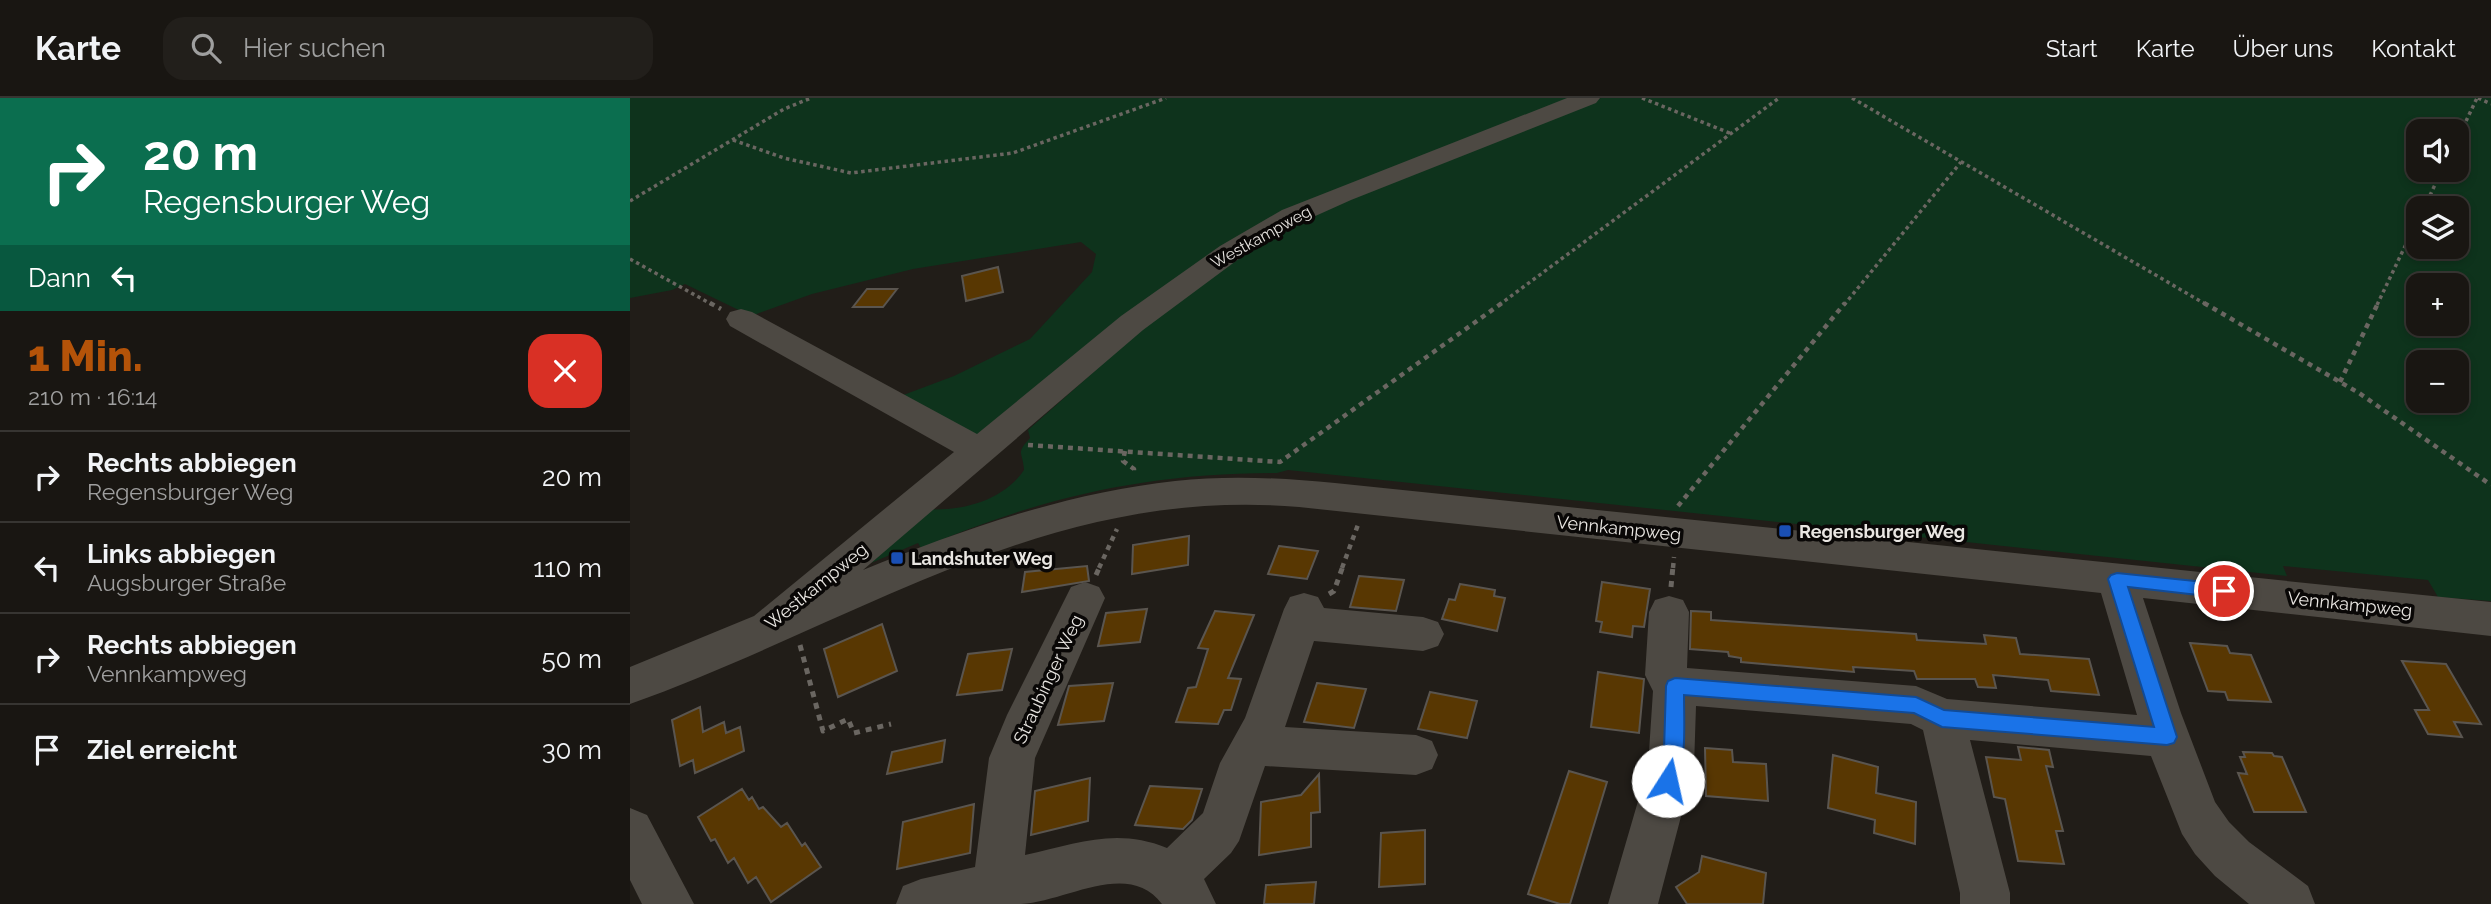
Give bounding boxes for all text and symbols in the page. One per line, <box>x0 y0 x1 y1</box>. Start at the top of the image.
search box <box>163 17 653 80</box>
text: Karte <box>35 29 121 68</box>
icon: search <box>187 29 225 67</box>
text: Hier suchen <box>243 33 386 63</box>
text: Start <box>2046 34 2098 63</box>
text: Karte <box>2136 34 2195 63</box>
text: Über uns <box>2233 34 2333 63</box>
text: Kontakt <box>2371 34 2456 63</box>
map controls <box>2406 119 2469 413</box>
button: sound <box>2406 119 2469 182</box>
text: 20 m <box>143 124 258 181</box>
icon: right <box>28 126 119 217</box>
text: Regensburger Weg <box>143 183 430 220</box>
button: layers <box>2406 196 2469 259</box>
street label: Westkampweg <box>1208 202 1314 272</box>
icon: left <box>105 259 143 297</box>
text: Dann <box>28 263 91 293</box>
button: + <box>2406 273 2469 336</box>
text: 1 Min. <box>28 332 143 381</box>
button: close <box>528 334 602 408</box>
button: − <box>2406 350 2469 413</box>
text: 210 m · 16:14 <box>28 383 157 410</box>
text: Rechts abbiegen <box>87 448 297 478</box>
icon: right <box>28 458 66 496</box>
text: 20 m <box>542 462 602 492</box>
text: Regensburger Weg <box>87 478 294 505</box>
street label: Vennkampweg <box>1556 511 1682 545</box>
place label: Regensburger Weg <box>1799 521 1965 542</box>
marker: Regensburger Weg <box>1777 523 1793 539</box>
street label: Westkampweg <box>761 538 871 634</box>
text: Links abbiegen <box>87 539 276 569</box>
place label: Landshuter Weg <box>911 548 1053 569</box>
icon: left <box>28 549 66 587</box>
marker: Landshuter Weg <box>889 550 905 566</box>
text: 110 m <box>533 553 602 583</box>
pin <box>2194 561 2254 621</box>
text: Augsburger Straße <box>87 569 286 596</box>
icon: arrive <box>2205 572 2243 610</box>
street label: Vennkampweg <box>2287 587 2413 621</box>
street label: Straubinger Weg <box>1009 611 1087 747</box>
text: Rechts abbiegen <box>87 630 297 660</box>
icon: right <box>28 640 66 678</box>
text: 50 m <box>541 644 602 674</box>
text: Vennkampweg <box>87 660 247 687</box>
icon: arrive <box>28 731 66 769</box>
text: Ziel erreicht <box>87 735 237 765</box>
text: 30 m <box>542 735 602 765</box>
position arrow <box>1631 744 1705 818</box>

